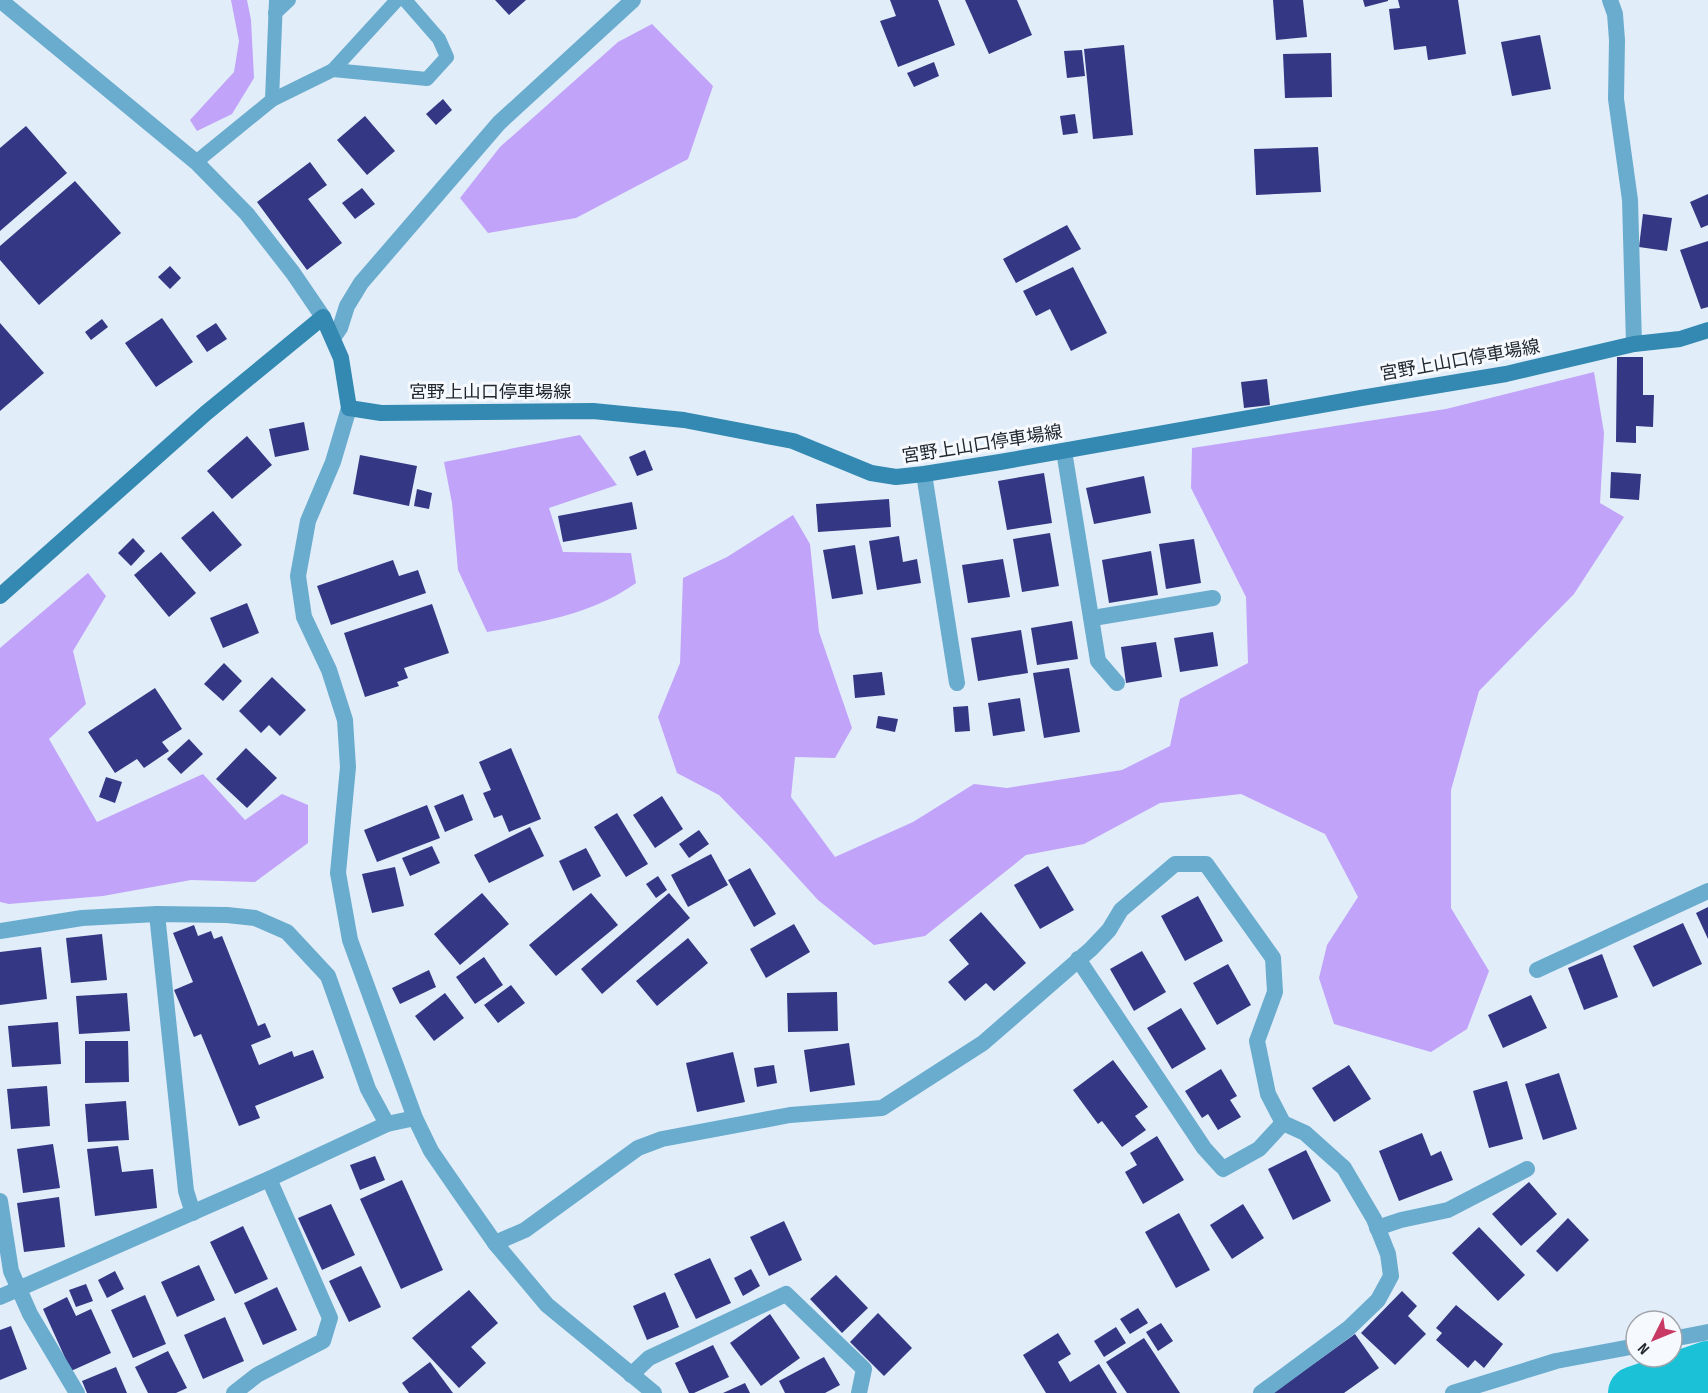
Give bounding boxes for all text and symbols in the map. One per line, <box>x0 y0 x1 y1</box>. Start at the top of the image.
street label: 宮野上山口停車場線 <box>1378 336 1542 385</box>
street label: 宮野上山口停車場線 <box>409 382 571 403</box>
street label: 宮野上山口停車場線 <box>900 421 1064 468</box>
north arrow <box>1624 1309 1684 1369</box>
text: N <box>1634 1339 1654 1358</box>

